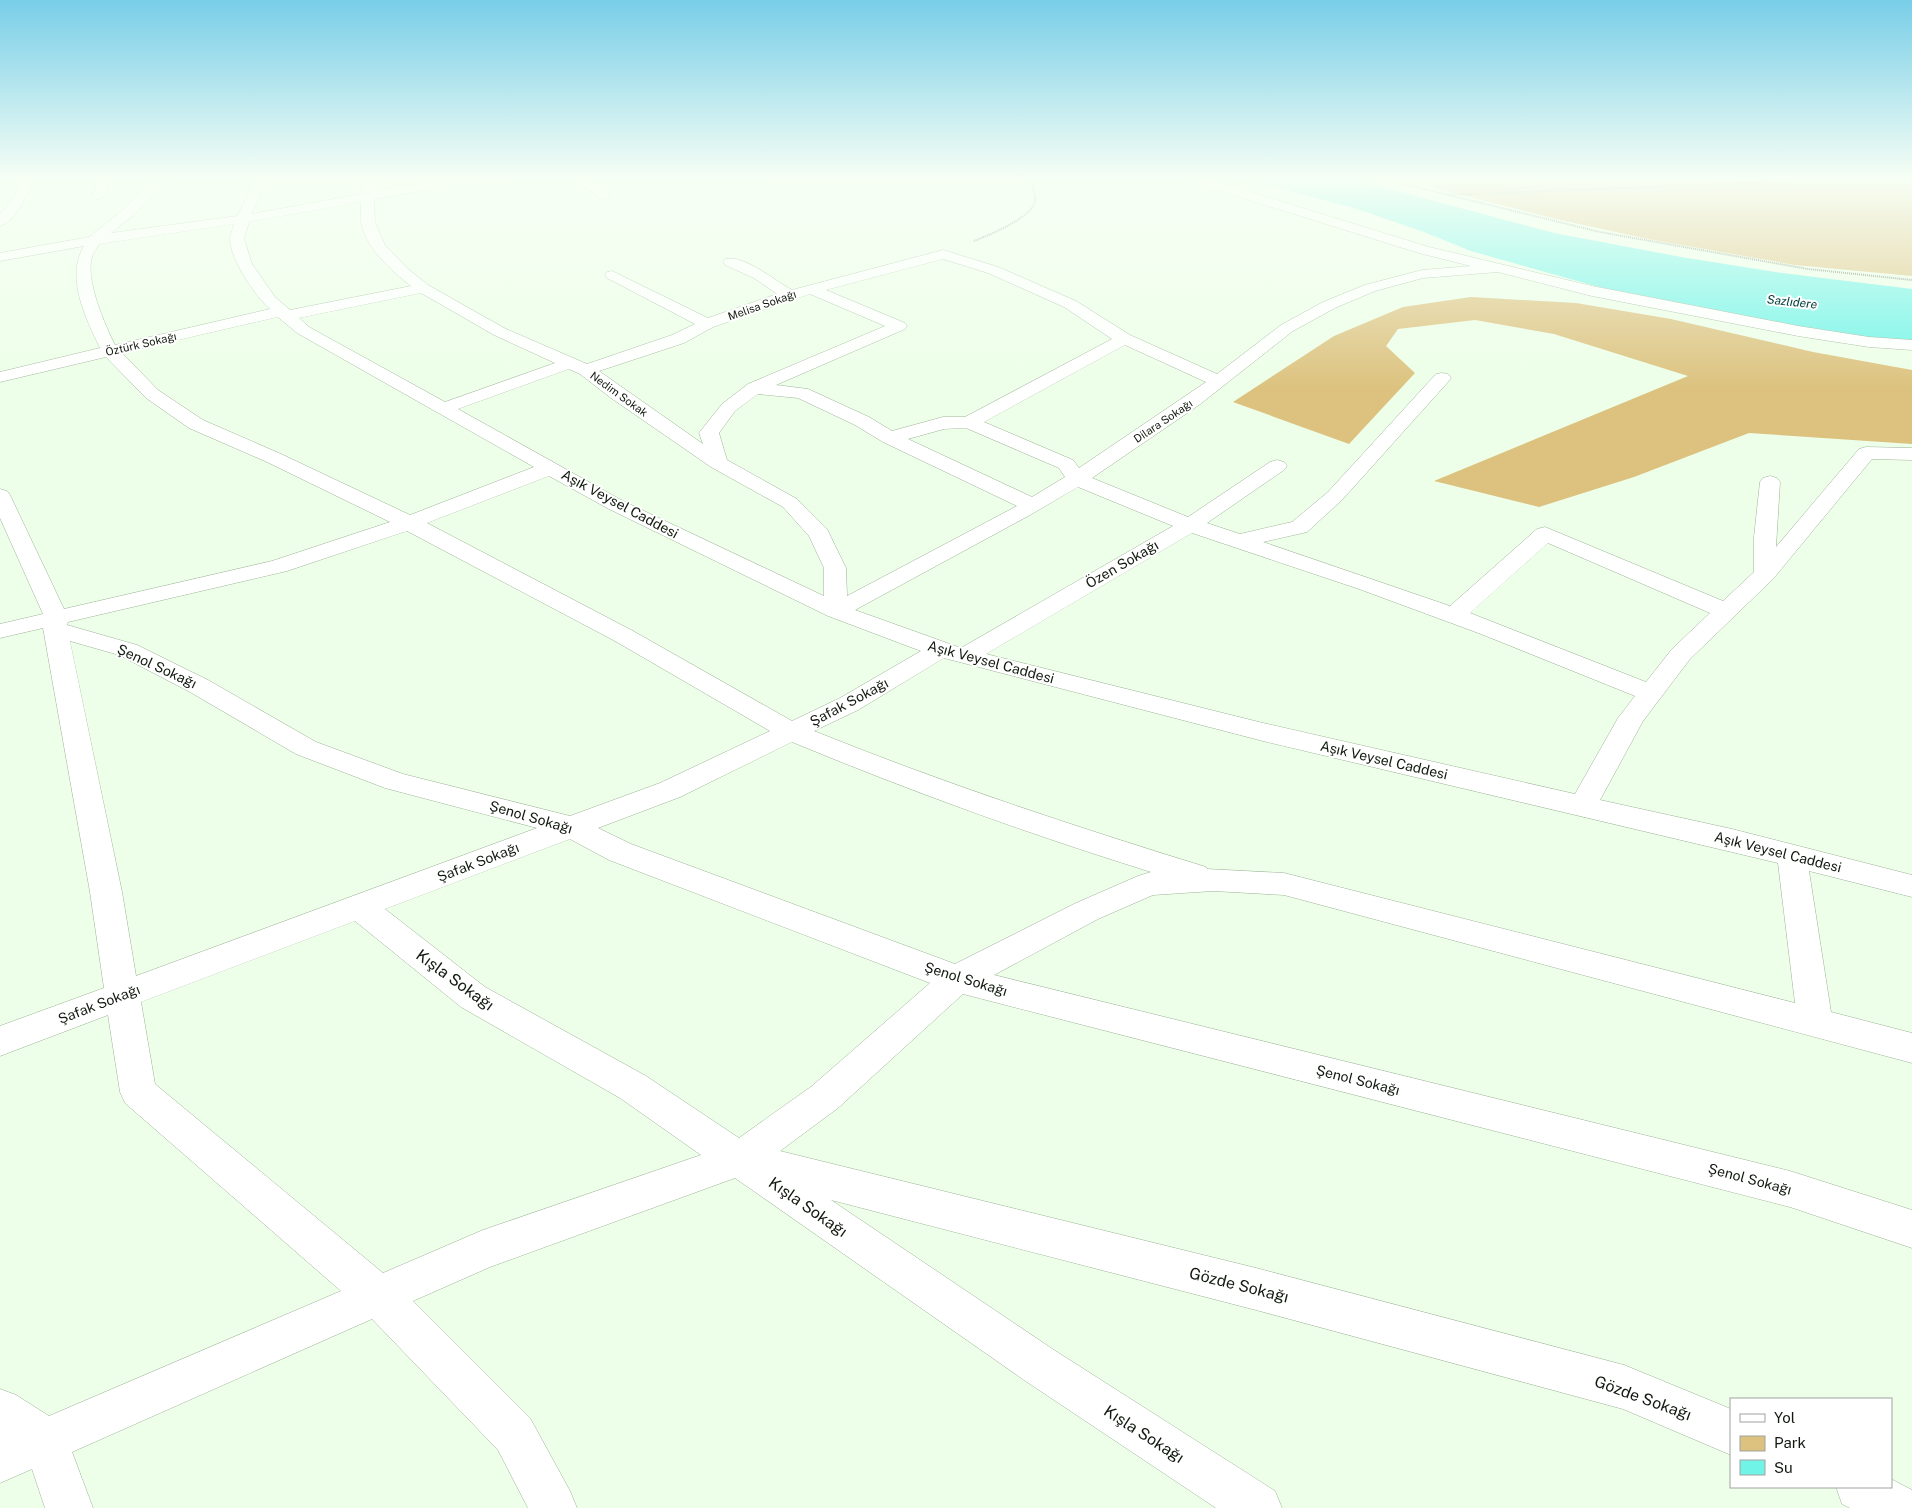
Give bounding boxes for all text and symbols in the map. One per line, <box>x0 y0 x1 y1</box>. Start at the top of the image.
street label: Melisa Sokağı <box>726 288 798 322</box>
water label: Sazlıdere <box>1766 292 1818 312</box>
street label: Öztürk Sokağı <box>104 329 178 358</box>
street label: Nedim Sokak <box>588 369 650 419</box>
street label: Dilara Sokağı <box>1132 397 1194 445</box>
street label: Aşık Veysel Caddesi <box>559 466 681 542</box>
street label: Özen Sokağı <box>1082 535 1161 591</box>
street label: Aşık Veysel Caddesi <box>926 637 1056 687</box>
street label: Şenol Sokağı <box>115 641 199 691</box>
street label: Şafak Sokağı <box>807 675 891 729</box>
street label: Aşık Veysel Caddesi <box>1319 738 1449 782</box>
street label: Şenol Sokağı <box>488 797 574 837</box>
street label: Aşık Veysel Caddesi <box>1713 828 1843 876</box>
street label: Şafak Sokağı <box>435 839 521 885</box>
street label: Kışla Sokağı <box>412 945 498 1015</box>
street label: Şenol Sokağı <box>923 959 1009 999</box>
street label: Şafak Sokağı <box>56 981 142 1027</box>
street label: Şenol Sokağı <box>1314 1062 1402 1098</box>
street label: Şenol Sokağı <box>1707 1160 1793 1198</box>
street label: Kışla Sokağı <box>765 1173 851 1241</box>
street label: Gözde Sokağı <box>1187 1263 1291 1307</box>
street label: Gözde Sokağı <box>1592 1372 1694 1424</box>
legend <box>1730 1398 1892 1488</box>
street label: Kışla Sokağı <box>1100 1401 1188 1467</box>
text: Yol <box>1774 1409 1795 1426</box>
text: Park <box>1774 1434 1806 1451</box>
text: Su <box>1774 1459 1793 1476</box>

